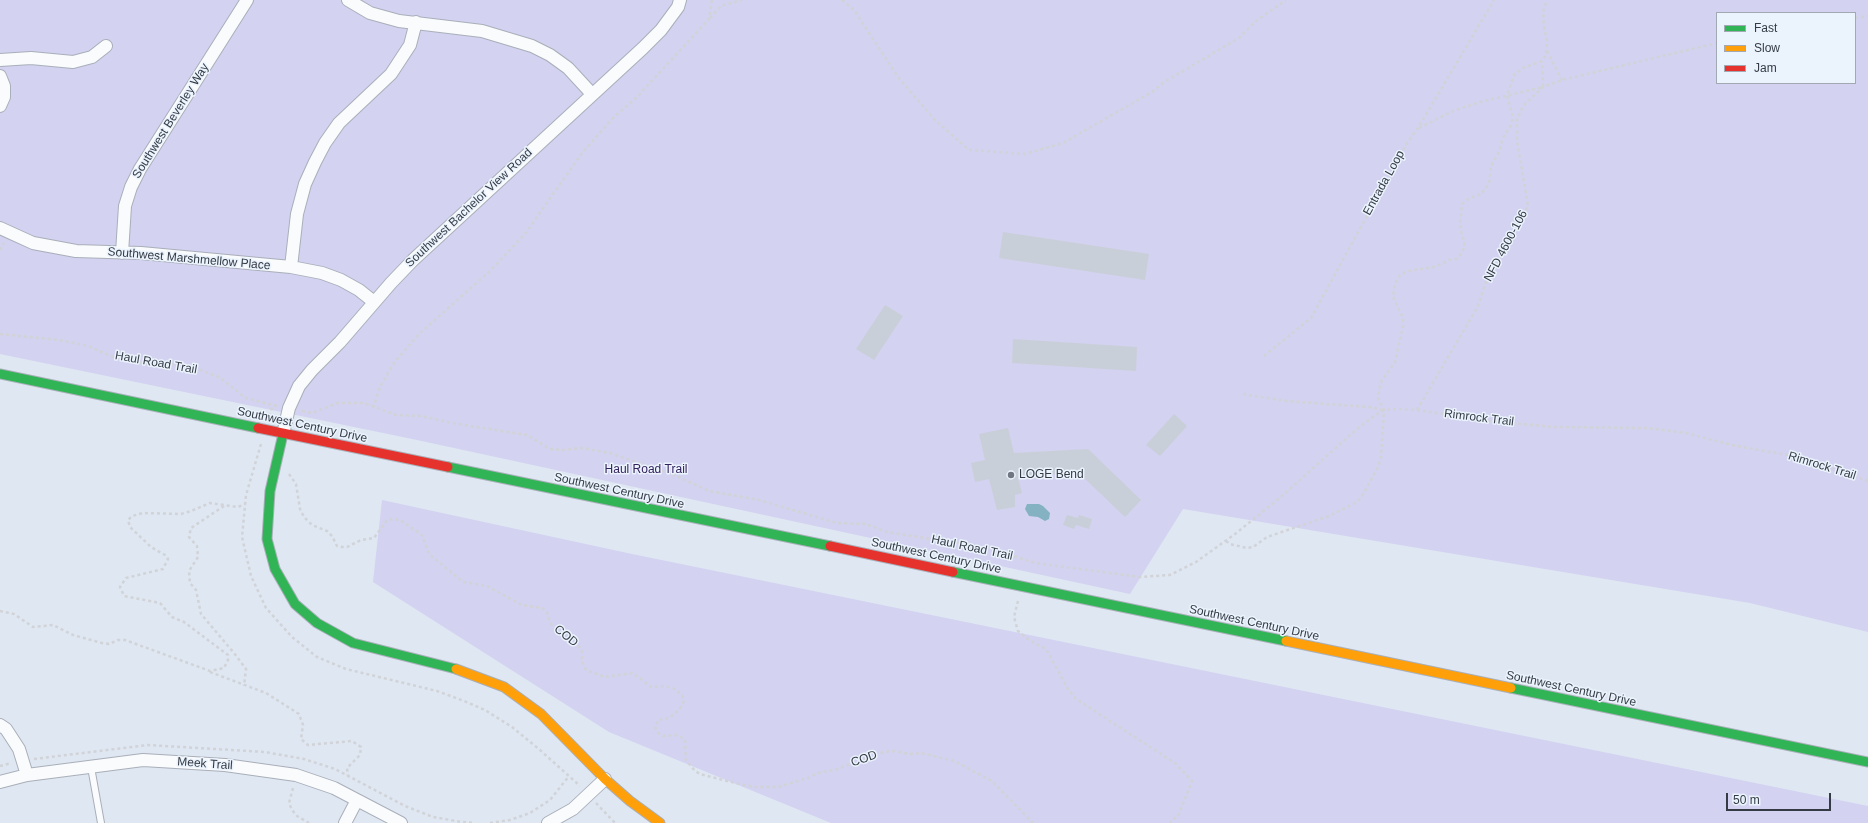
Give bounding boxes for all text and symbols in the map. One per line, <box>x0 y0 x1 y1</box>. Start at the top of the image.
legend <box>1716 12 1856 84</box>
text: Fast <box>1754 21 1777 35</box>
text: Slow <box>1754 41 1780 55</box>
street label: Southwest Beverley Way <box>130 61 212 181</box>
text: Jam <box>1754 61 1777 75</box>
street label: Southwest Bachelor View Road <box>403 145 535 271</box>
street label: Entrada Loop <box>1360 148 1408 218</box>
street label: NFD 4600-106 <box>1481 208 1531 284</box>
street label: Southwest Marshmellow Place <box>107 245 271 273</box>
street label: Haul Road Trail <box>114 349 198 377</box>
street label: Southwest Century Drive <box>236 404 368 446</box>
street label: Rimrock Trail <box>1443 407 1515 429</box>
street label: Rimrock Trail <box>1786 449 1858 483</box>
park label: Haul Road Trail <box>605 463 687 477</box>
place label: LOGE Bend <box>1019 468 1084 482</box>
street label: Southwest Century Drive <box>553 470 685 512</box>
marker: LOGE Bend <box>1006 470 1016 480</box>
street label: Haul Road Trail <box>930 532 1014 564</box>
street label: Southwest Century Drive <box>870 535 1002 577</box>
street label: Southwest Century Drive <box>1188 602 1320 644</box>
street label: COD <box>551 622 581 650</box>
street label: Southwest Century Drive <box>1505 668 1637 710</box>
street label: COD <box>849 748 879 770</box>
street label: Meek Trail <box>177 755 233 773</box>
scale bar <box>1728 785 1833 811</box>
text: 50 m <box>1733 793 1760 807</box>

